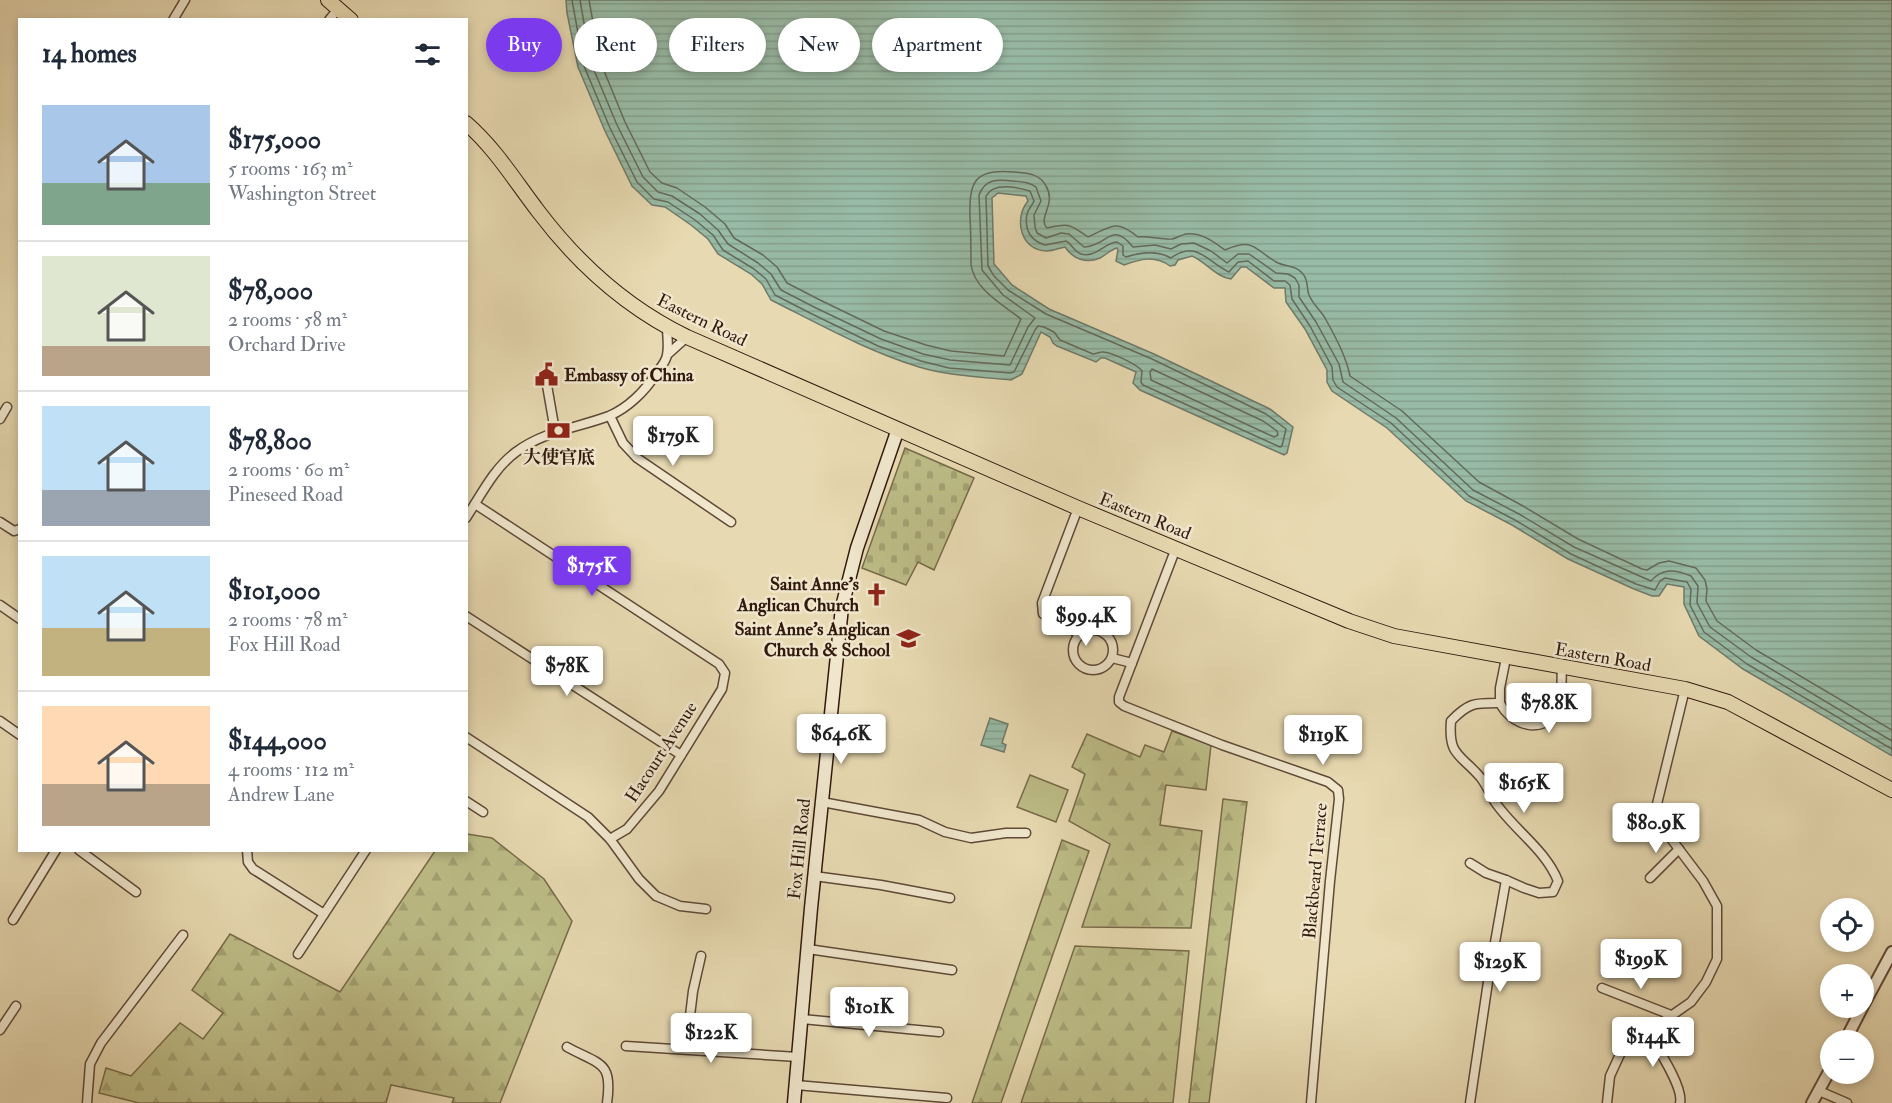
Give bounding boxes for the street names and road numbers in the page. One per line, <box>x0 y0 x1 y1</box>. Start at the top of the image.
street label: Eastern Road <box>653 289 751 352</box>
street label: Eastern Road <box>1095 488 1194 545</box>
street label: Eastern Road <box>1553 638 1653 677</box>
street label: Hacourt Avenue <box>620 697 703 807</box>
street label: Fox Hill Road <box>783 797 816 901</box>
street label: Blackbeard Terrace <box>1298 802 1333 940</box>

